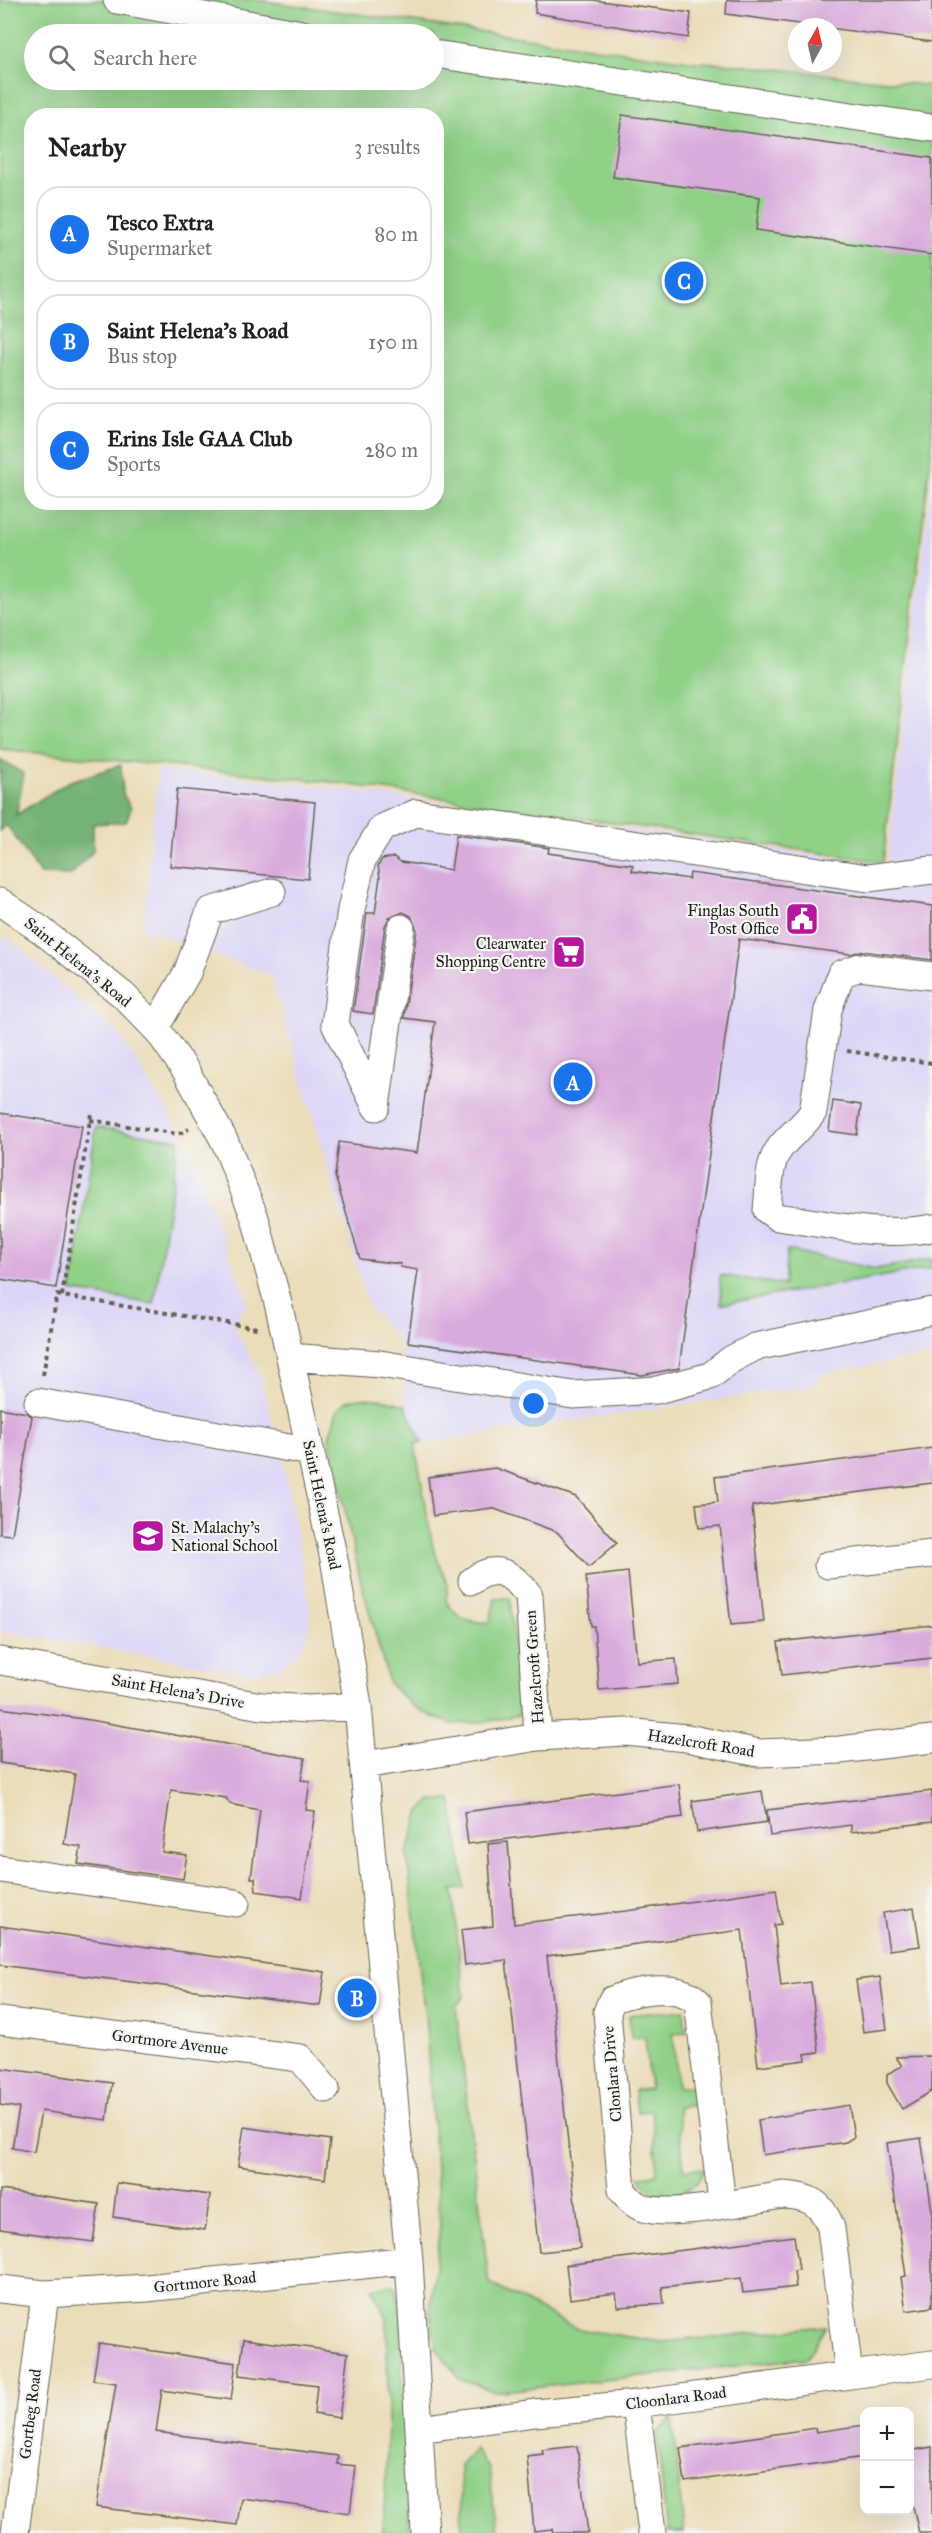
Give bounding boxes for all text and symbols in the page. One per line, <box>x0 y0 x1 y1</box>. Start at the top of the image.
north arrow <box>788 18 842 72</box>
search box <box>24 24 444 90</box>
icon: search <box>45 41 78 74</box>
text: Search here <box>93 44 197 71</box>
text: Nearby <box>48 131 126 163</box>
text: 3 results <box>354 135 420 159</box>
text: Tesco Extra <box>107 209 214 236</box>
text: A <box>63 222 76 246</box>
text: 80 m <box>375 222 418 246</box>
text: Supermarket <box>107 236 212 260</box>
pin: C <box>664 258 704 304</box>
text: Saint Helena's Road <box>107 317 288 344</box>
text: B <box>63 330 76 354</box>
text: 150 m <box>368 330 418 354</box>
text: Bus stop <box>107 344 177 368</box>
text: Erins Isle GAA Club <box>107 425 292 452</box>
text: C <box>63 438 76 462</box>
text: 280 m <box>365 438 418 462</box>
text: Sports <box>107 452 161 476</box>
place label: Finglas South Post Office <box>687 901 779 938</box>
public building icon: Finglas South Post Office <box>784 901 820 937</box>
street label: Saint Helena's Road <box>21 913 135 1011</box>
place label: Clearwater Shopping Centre <box>435 934 546 972</box>
supermarket icon: Clearwater Shopping Centre <box>551 934 587 970</box>
pin: A <box>554 1060 592 1104</box>
your location <box>519 1389 548 1418</box>
street label: Saint Helena's Road <box>299 1438 345 1572</box>
school or university icon: St. Malachy's National School <box>130 1518 166 1554</box>
place label: St. Malachy's National School <box>171 1518 278 1555</box>
street label: Hazelcroft Green <box>521 1609 547 1724</box>
street label: Saint Helena's Drive <box>110 1670 246 1712</box>
street label: Hazelcroft Road <box>646 1725 756 1761</box>
pin: B <box>338 1976 376 2020</box>
street label: Gortmore Avenue <box>111 2025 230 2059</box>
street label: Clonlara Drive <box>598 2025 626 2123</box>
street label: Gortmore Road <box>153 2267 257 2297</box>
street label: Gortbeg Road <box>15 2368 46 2460</box>
street label: Cloonlara Road <box>624 2382 728 2414</box>
map controls <box>860 2407 914 2515</box>
button: + <box>860 2407 914 2461</box>
button: − <box>860 2461 914 2515</box>

